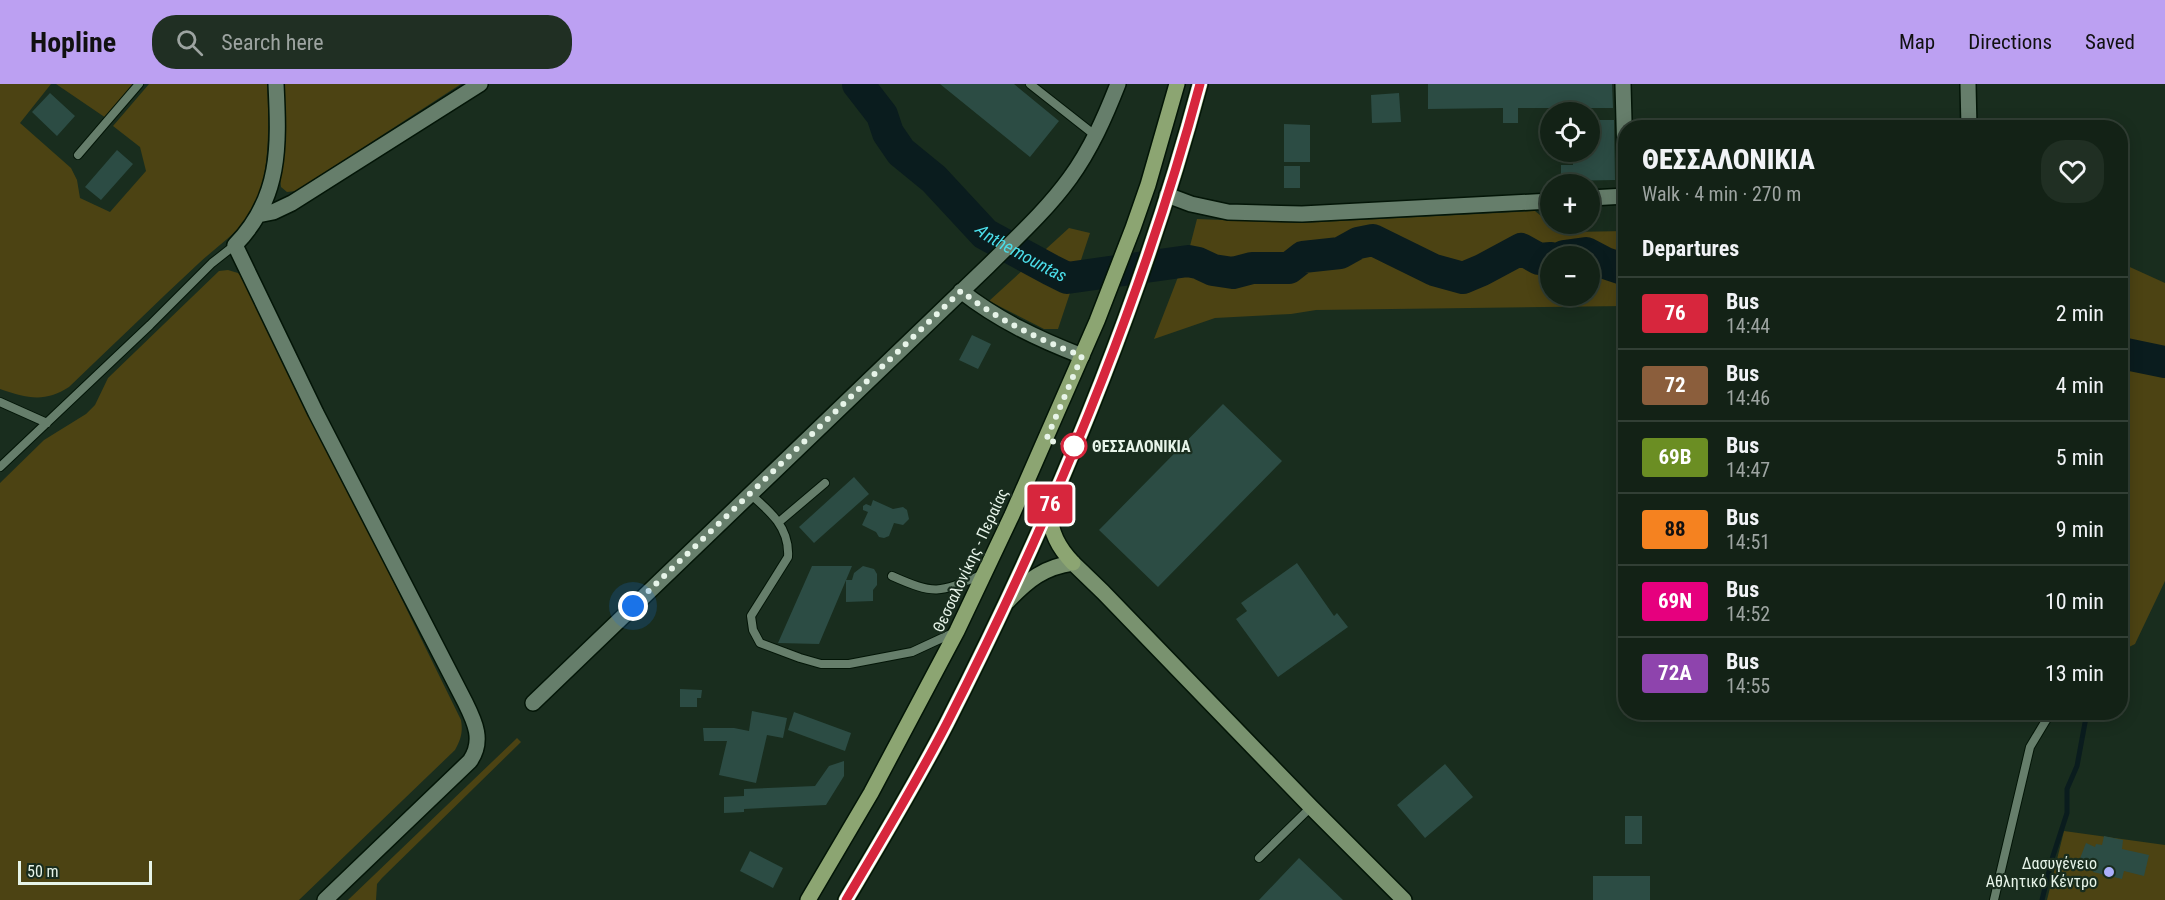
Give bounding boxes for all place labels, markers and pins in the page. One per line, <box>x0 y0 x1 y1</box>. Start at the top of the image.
marker: ΘΕΣΣΑΛΟΝΙΚΙΑ <box>1061 433 1087 459</box>
place label: ΘΕΣΣΑΛΟΝΙΚΙΑ <box>1092 437 1191 456</box>
place label: Δασυγένειο Αθλητικό Κέντρο <box>1986 854 2097 891</box>
marker: Δασυγένειο Αθλητικό Κέντρο <box>2102 865 2116 879</box>

